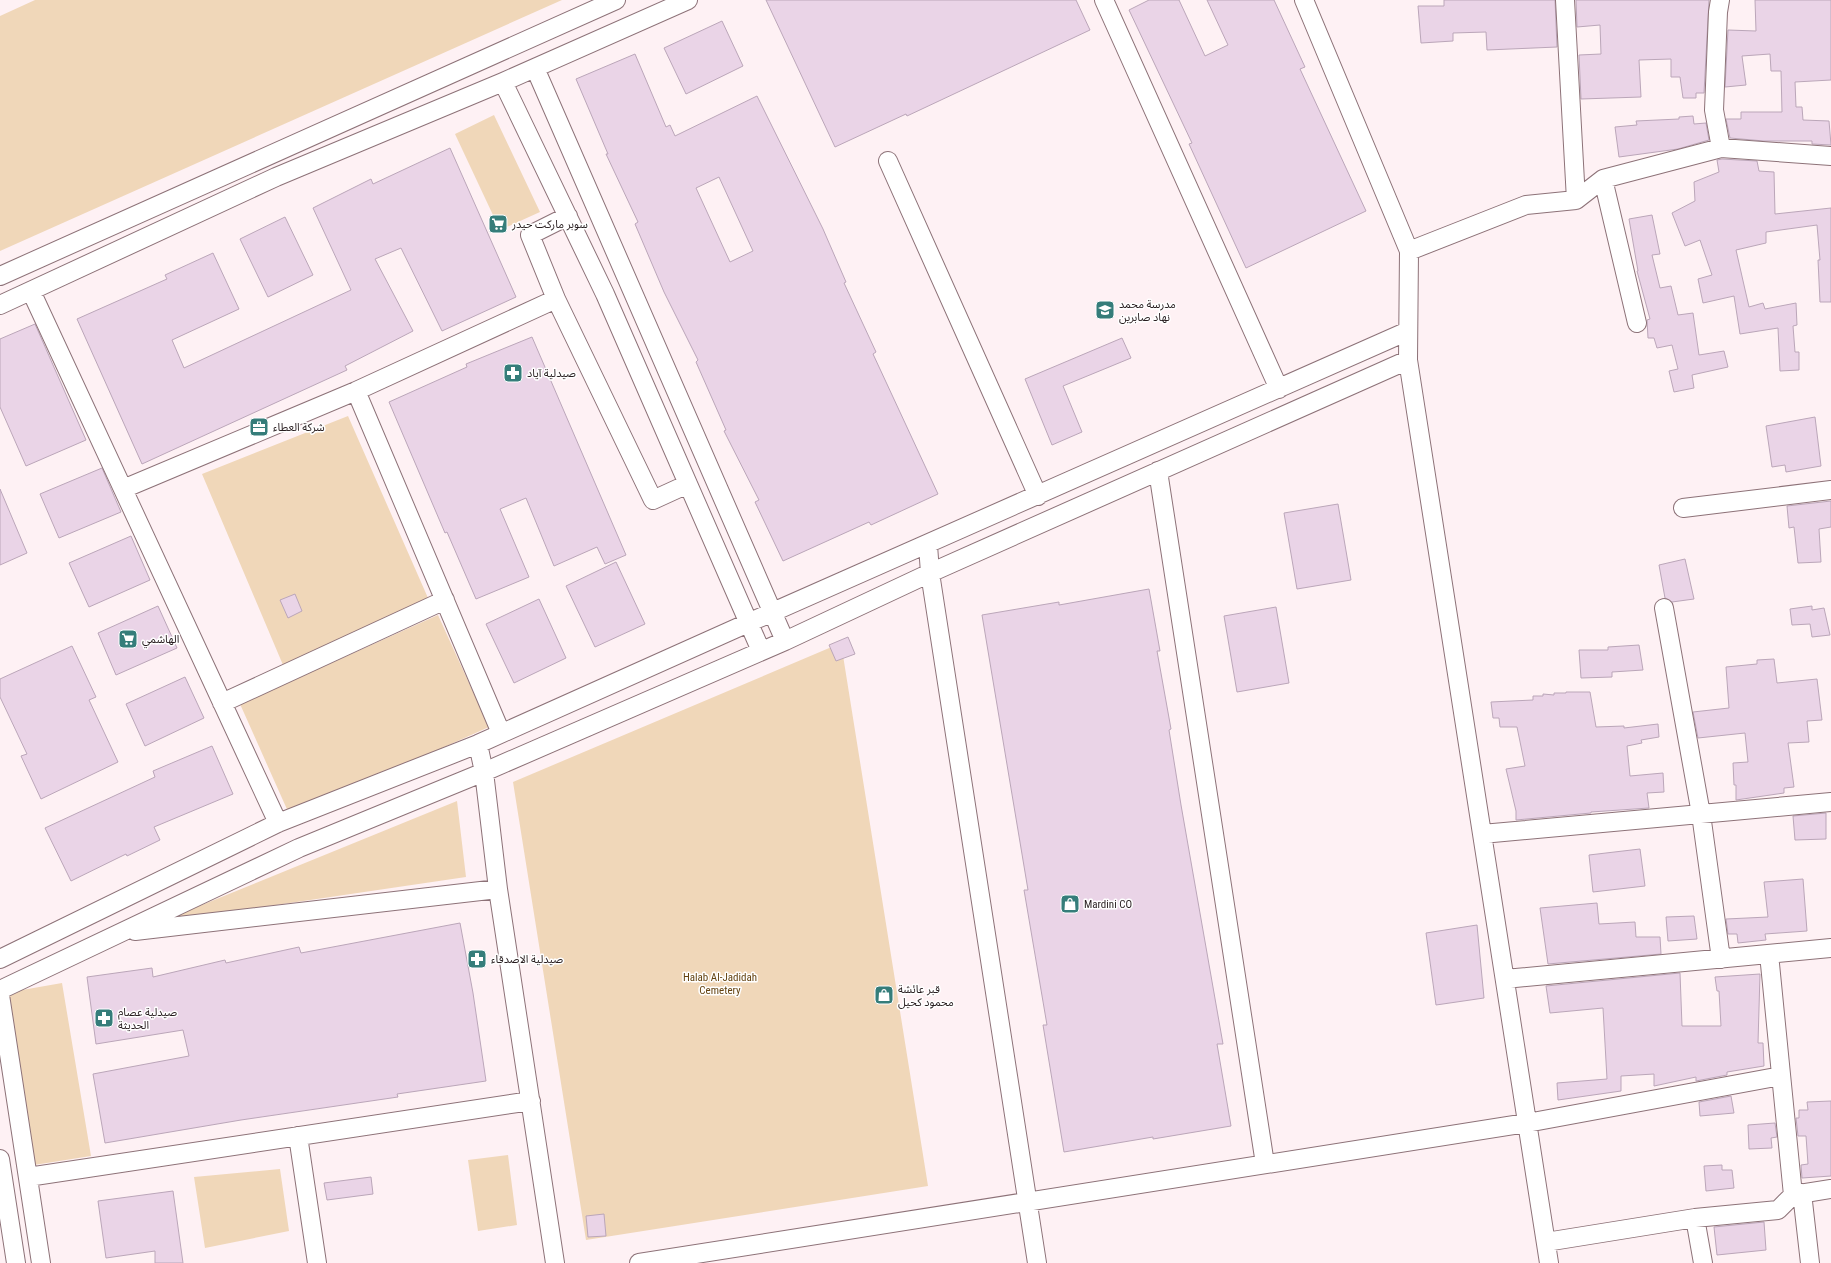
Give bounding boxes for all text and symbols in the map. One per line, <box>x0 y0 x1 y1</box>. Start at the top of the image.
supermarket icon: سوبر ماركت حيدر <box>487 213 509 235</box>
place label: سوبر ماركت حيدر <box>511 218 588 231</box>
place label: مدرسة محمد نهاد صابرين <box>1119 298 1176 324</box>
school or university icon: مدرسة محمد نهاد صابرين <box>1094 299 1116 321</box>
pharmacy icon: صيدلية آياد <box>502 362 524 384</box>
place label: صيدلية آياد <box>527 367 576 380</box>
office icon: شركة العطاء <box>248 416 270 438</box>
place label: شركة العطاء <box>273 421 325 434</box>
supermarket icon: الهاشمي <box>117 628 139 650</box>
place label: الهاشمي <box>142 633 179 649</box>
shop icon: Mardini CO <box>1059 893 1081 915</box>
place label: Mardini CO <box>1084 898 1132 911</box>
pharmacy icon: صيدلية الاصدقاء <box>466 948 488 970</box>
place label: صيدلية الاصدقاء <box>491 953 563 966</box>
park label: Halab Al-Jadidah Cemetery <box>683 971 757 997</box>
place label: قبر عائشة محمود كحيل <box>898 983 954 1009</box>
shop icon: قبر عائشة محمود كحيل <box>873 984 895 1006</box>
place label: صيدلية عصام الحديثة <box>118 1006 177 1032</box>
pharmacy icon: صيدلية عصام الحديثة <box>93 1007 115 1029</box>

